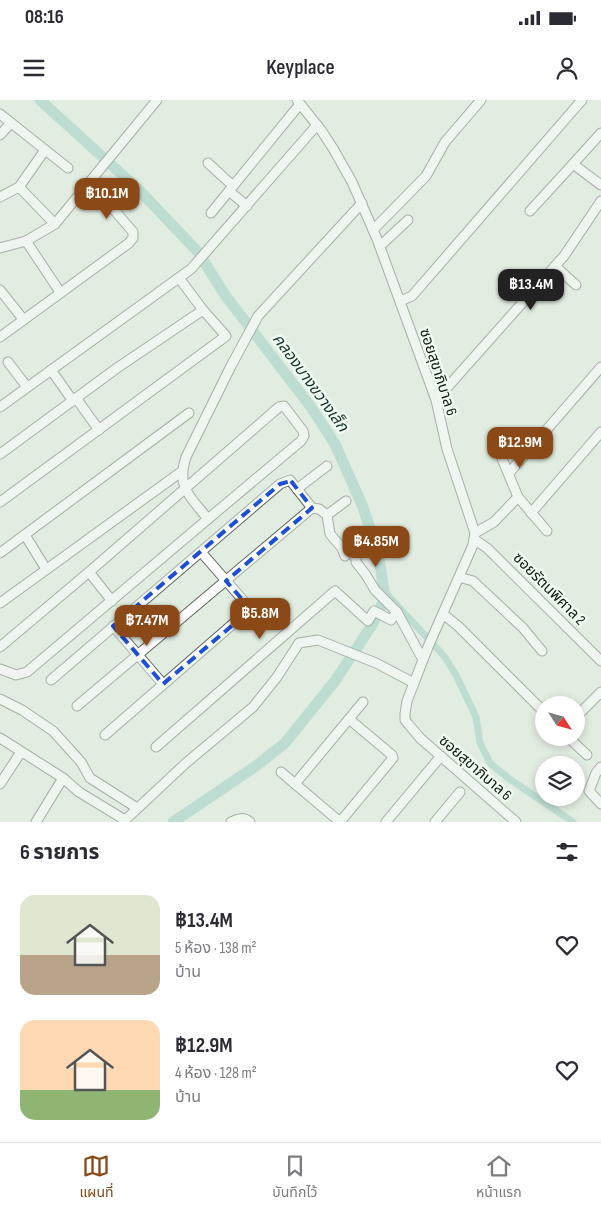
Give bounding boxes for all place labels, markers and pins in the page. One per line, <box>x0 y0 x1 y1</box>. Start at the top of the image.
pin: ฿10.1M <box>66 178 148 220</box>
pin: ฿13.4M <box>490 268 572 311</box>
pin: ฿12.9M <box>479 426 561 469</box>
pin: ฿4.85M <box>335 526 417 568</box>
pin: ฿5.8M <box>225 598 295 640</box>
pin: ฿7.47M <box>106 604 188 647</box>

